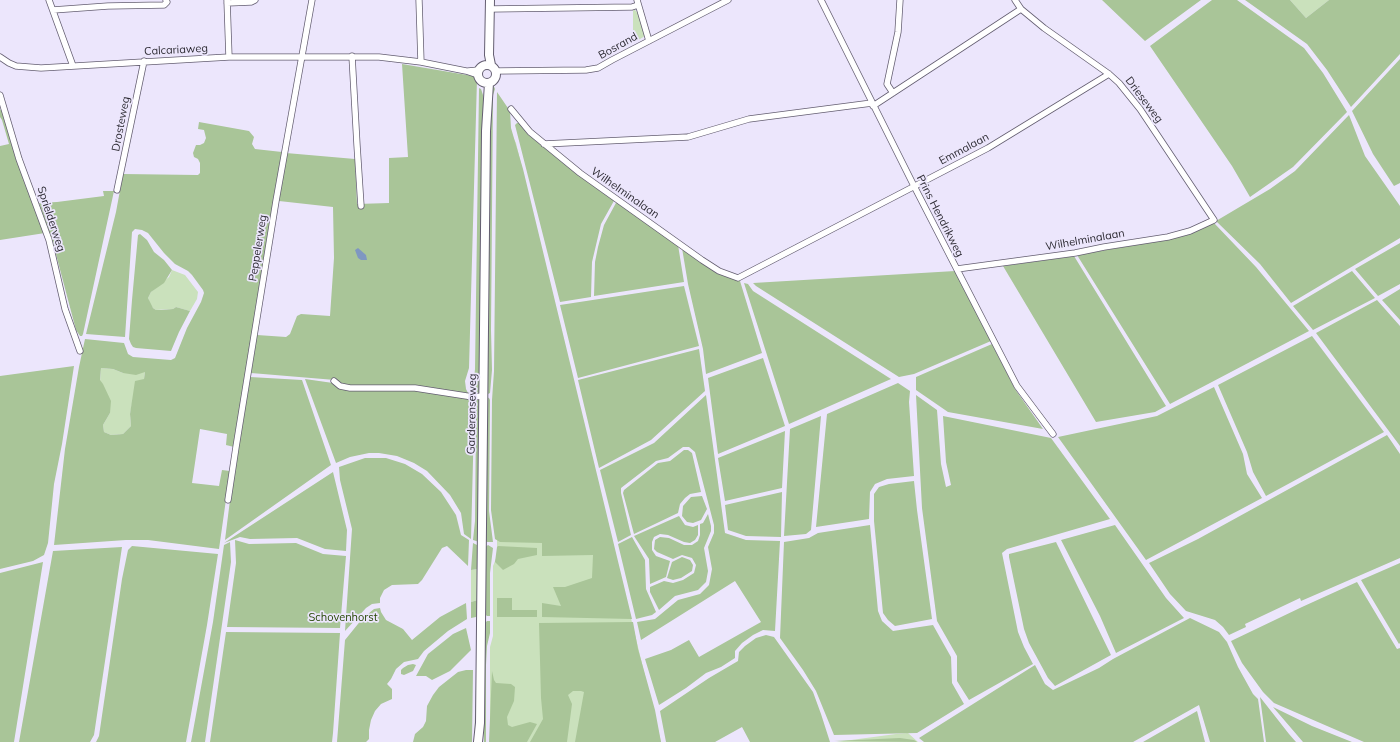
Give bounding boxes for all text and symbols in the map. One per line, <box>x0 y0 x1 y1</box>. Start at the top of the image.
street label: Bosrand <box>596 30 640 62</box>
street label: Calcariaweg <box>144 42 208 58</box>
street label: Drieseweg <box>1122 74 1166 126</box>
street label: Drosteweg <box>109 95 133 153</box>
street label: Emmalaan <box>937 130 991 168</box>
street label: Wilhelminalaan <box>588 165 662 221</box>
street label: Prins Hendrikweg <box>914 173 966 259</box>
street label: Sprielderweg <box>34 185 68 253</box>
street label: Peppelerweg <box>246 214 270 282</box>
street label: Wilhelminalaan <box>1044 227 1126 253</box>
street label: Garderenseweg <box>465 373 479 455</box>
park label: Schovenhorst <box>308 611 378 625</box>

